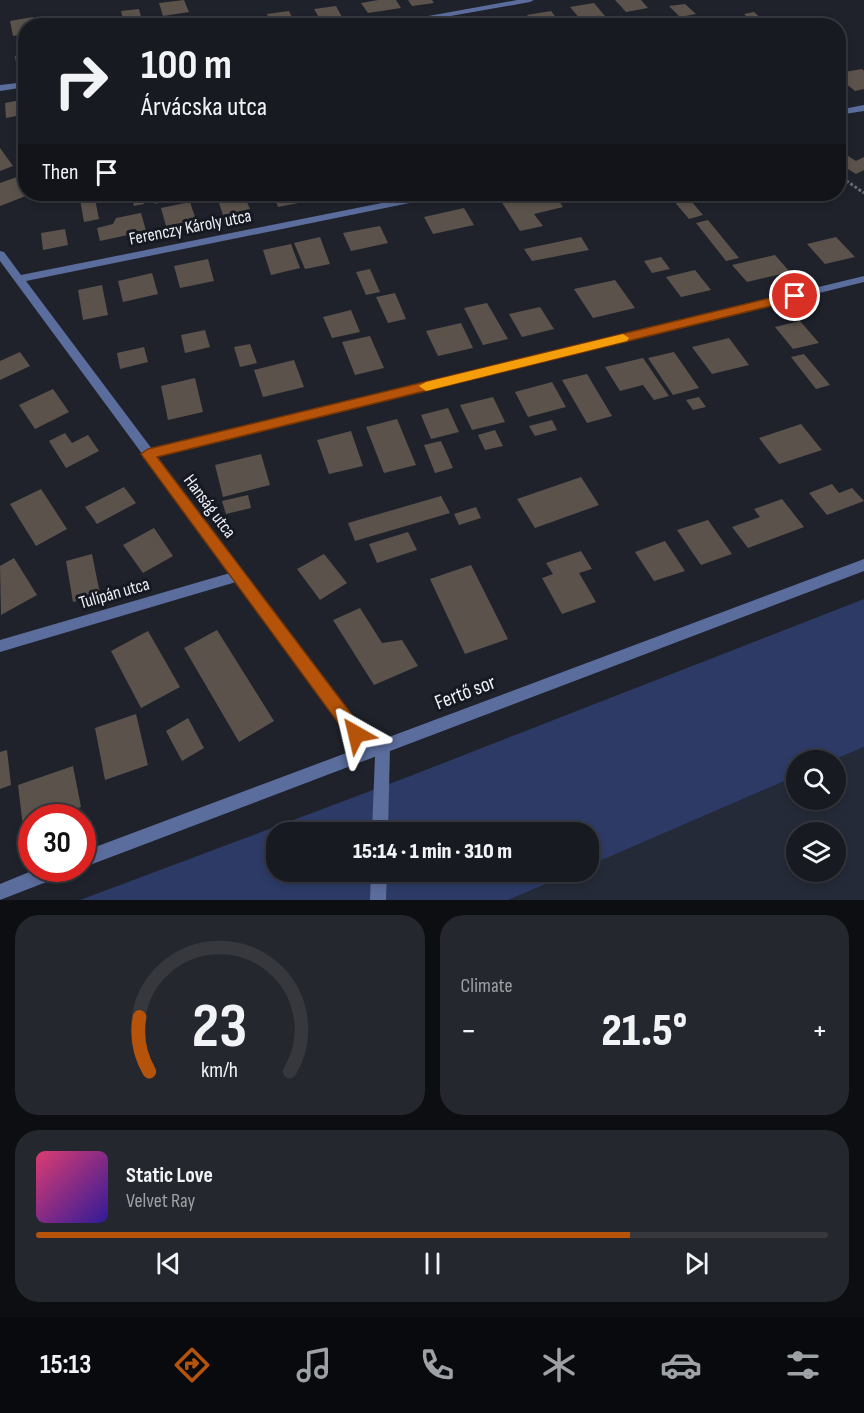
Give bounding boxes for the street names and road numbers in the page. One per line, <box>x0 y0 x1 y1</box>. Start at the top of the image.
street label: Ferenczy Károly utca <box>127 205 253 250</box>
street label: Hanság utca <box>179 470 240 542</box>
street label: Tulipán utca <box>76 573 152 614</box>
street label: Fertő sor <box>431 670 499 715</box>

